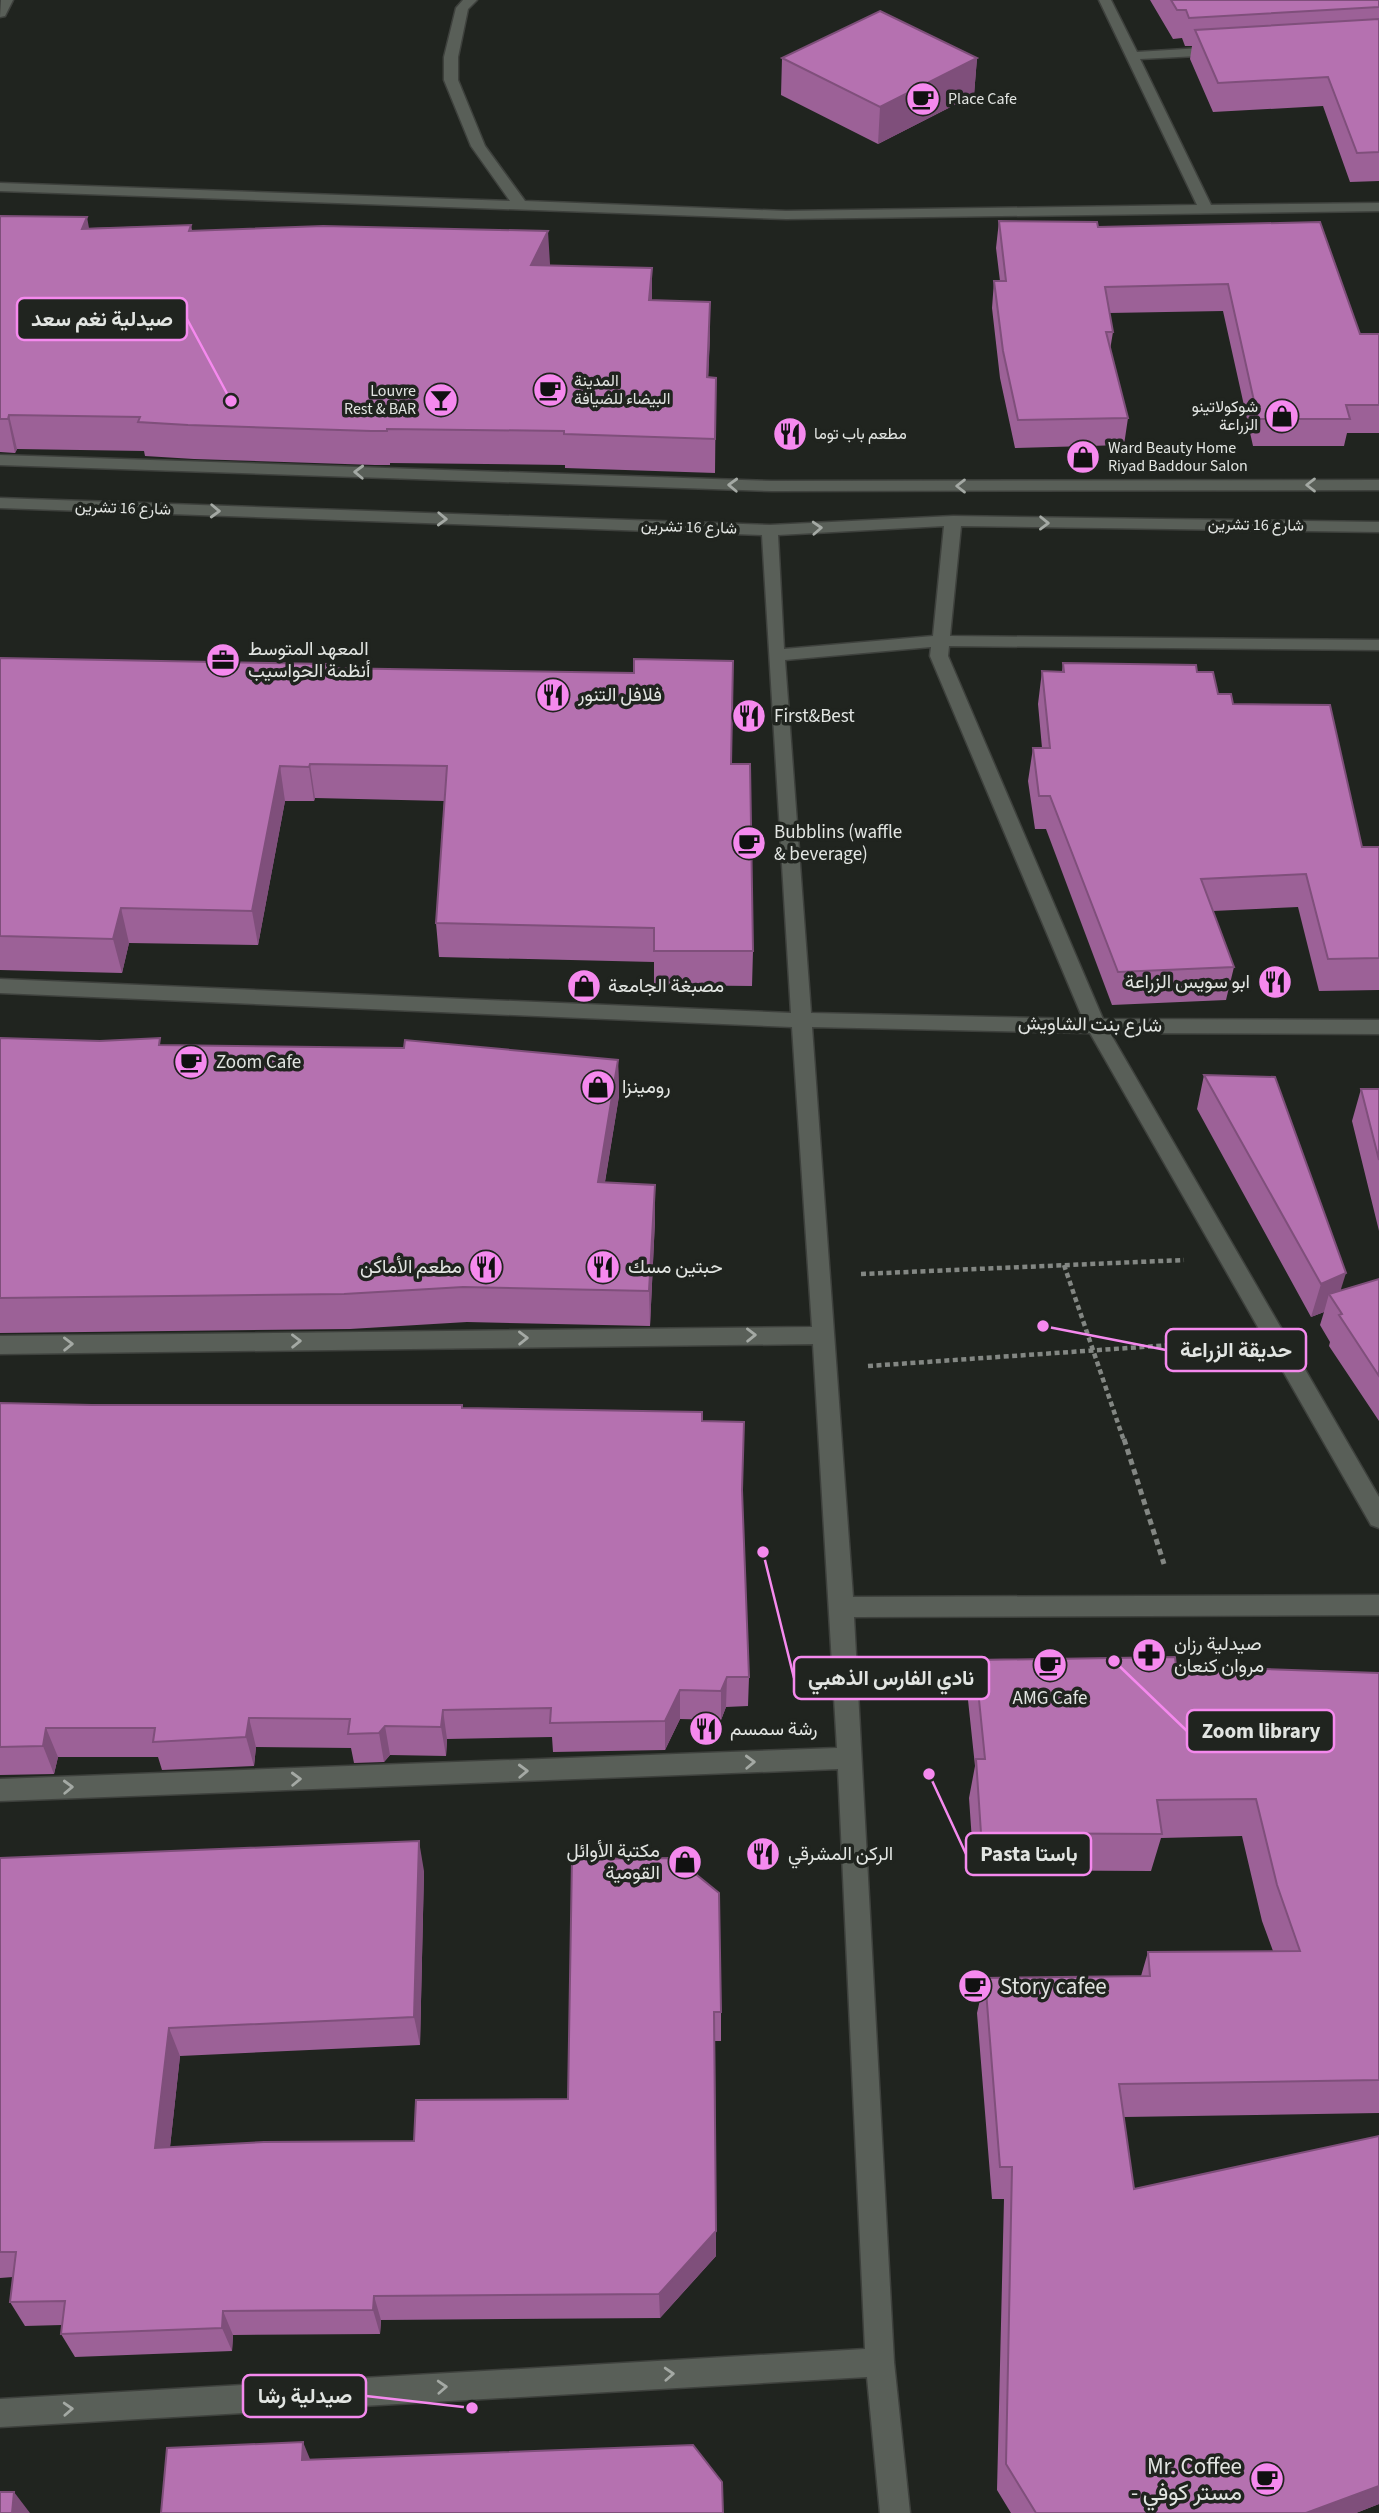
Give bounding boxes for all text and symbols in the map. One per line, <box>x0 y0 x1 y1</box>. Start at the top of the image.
cafe icon: Place Cafe <box>904 80 942 118</box>
place label: Place Cafe <box>948 88 1017 110</box>
callout: صيدلية نغم سعد <box>17 298 187 340</box>
text: صيدلية نغم سعد <box>31 304 173 334</box>
place label: المدينة البيضاء للضيافة <box>574 370 670 410</box>
cafe icon: المدينة البيضاء للضيافة <box>531 371 569 409</box>
place label: Louvre Rest & BAR <box>344 380 416 420</box>
bar icon: Louvre Rest & BAR <box>422 381 460 419</box>
place label: شوكولاتينو الزراعة <box>1192 396 1258 436</box>
shop icon: شوكولاتينو الزراعة <box>1263 397 1301 435</box>
restaurant icon: مطعم باب توما <box>771 415 809 453</box>
place label: مطعم باب توما <box>814 423 907 445</box>
place label: Ward Beauty Home Riyad Baddour Salon <box>1108 437 1248 477</box>
shop icon: Ward Beauty Home Riyad Baddour Salon <box>1064 438 1102 476</box>
one-way arrow <box>353 464 364 479</box>
one-way arrow <box>728 477 739 492</box>
one-way arrow <box>1305 477 1316 493</box>
one-way arrow <box>955 478 966 494</box>
street label: شارع 16 تشرين <box>75 495 171 521</box>
one-way arrow <box>210 503 221 518</box>
one-way arrow <box>437 511 448 526</box>
street label: شارع 16 تشرين <box>1208 513 1304 537</box>
street label: شارع 16 تشرين <box>641 514 737 540</box>
one-way arrow <box>1039 515 1050 530</box>
one-way arrow <box>812 520 823 535</box>
place label: المعهد المتوسط أنظمة الحواسيب <box>248 636 370 685</box>
office icon: المعهد المتوسط أنظمة الحواسيب <box>204 641 242 679</box>
restaurant icon: فلافل التنور <box>534 676 572 714</box>
place label: فلافل التنور <box>577 682 662 709</box>
restaurant icon: First&Best <box>730 697 768 735</box>
place label: First&Best <box>774 703 855 730</box>
place label: Bubblins (waffle & beverage) <box>774 819 902 868</box>
cafe icon: Bubblins (waffle & beverage) <box>730 824 768 862</box>
restaurant icon: ابو سويس الزراعة <box>1256 963 1294 1001</box>
shop icon: مصبغة الجامعة <box>565 967 603 1005</box>
place label: ابو سويس الزراعة <box>1125 969 1250 996</box>
place label: مصبغة الجامعة <box>608 973 724 1000</box>
street label: شارع بنت الشاويش <box>1018 1010 1162 1040</box>
cafe icon: Zoom Cafe <box>172 1043 210 1081</box>
place label: Zoom Cafe <box>216 1049 301 1076</box>
shop icon: رومينزا <box>579 1068 617 1106</box>
place label: رومينزا <box>622 1074 671 1101</box>
restaurant icon: مطعم الأماكن <box>467 1248 505 1286</box>
restaurant icon: حبتين مسك <box>584 1248 622 1286</box>
place label: مطعم الأماكن <box>360 1254 462 1281</box>
place label: حبتين مسك <box>628 1254 723 1281</box>
one-way arrow <box>745 1328 756 1343</box>
callout: حديقة الزراعة <box>1166 1329 1306 1371</box>
one-way arrow <box>518 1331 529 1346</box>
one-way arrow <box>291 1333 301 1349</box>
text: حديقة الزراعة <box>1180 1335 1292 1365</box>
one-way arrow <box>63 1336 74 1352</box>
place label: صيدلية رزان مروان كنعان <box>1174 1631 1264 1680</box>
pharmacy icon: صيدلية رزان مروان كنعان <box>1130 1636 1168 1674</box>
cafe icon: AMG Cafe <box>1031 1646 1069 1684</box>
callout: نادي الفارس الذهبي <box>794 1657 989 1699</box>
text: نادي الفارس الذهبي <box>808 1663 974 1695</box>
place label: AMG Cafe <box>1013 1685 1087 1712</box>
restaurant icon: رشة سمسم <box>687 1710 725 1748</box>
callout: Zoom library <box>1187 1710 1334 1752</box>
place label: رشة سمسم <box>730 1716 818 1743</box>
text: Zoom library <box>1202 1716 1320 1746</box>
one-way arrow <box>745 1755 756 1770</box>
one-way arrow <box>518 1763 529 1778</box>
one-way arrow <box>291 1771 301 1787</box>
one-way arrow <box>63 1780 74 1795</box>
callout: Pasta باستا <box>966 1833 1091 1875</box>
restaurant icon: الركن المشرقي <box>744 1835 782 1873</box>
place label: مكتبة الأوائل القومية <box>567 1838 660 1887</box>
text: Pasta باستا <box>980 1839 1078 1869</box>
place label: الركن المشرقي <box>788 1841 893 1869</box>
shop icon: مكتبة الأوائل القومية <box>666 1843 704 1881</box>
cafe icon: Story cafee <box>956 1967 994 2005</box>
place label: Story cafee <box>1000 1970 1107 2003</box>
one-way arrow <box>664 2367 675 2382</box>
callout: صيدلية رشا <box>243 2375 366 2417</box>
one-way arrow <box>437 2380 448 2395</box>
text: صيدلية رشا <box>258 2381 352 2411</box>
one-way arrow <box>63 2402 74 2417</box>
place label: Mr. Coffee - مستر كوفي <box>1131 2450 1242 2511</box>
cafe icon: Mr. Coffee - مستر كوفي <box>1248 2460 1286 2498</box>

